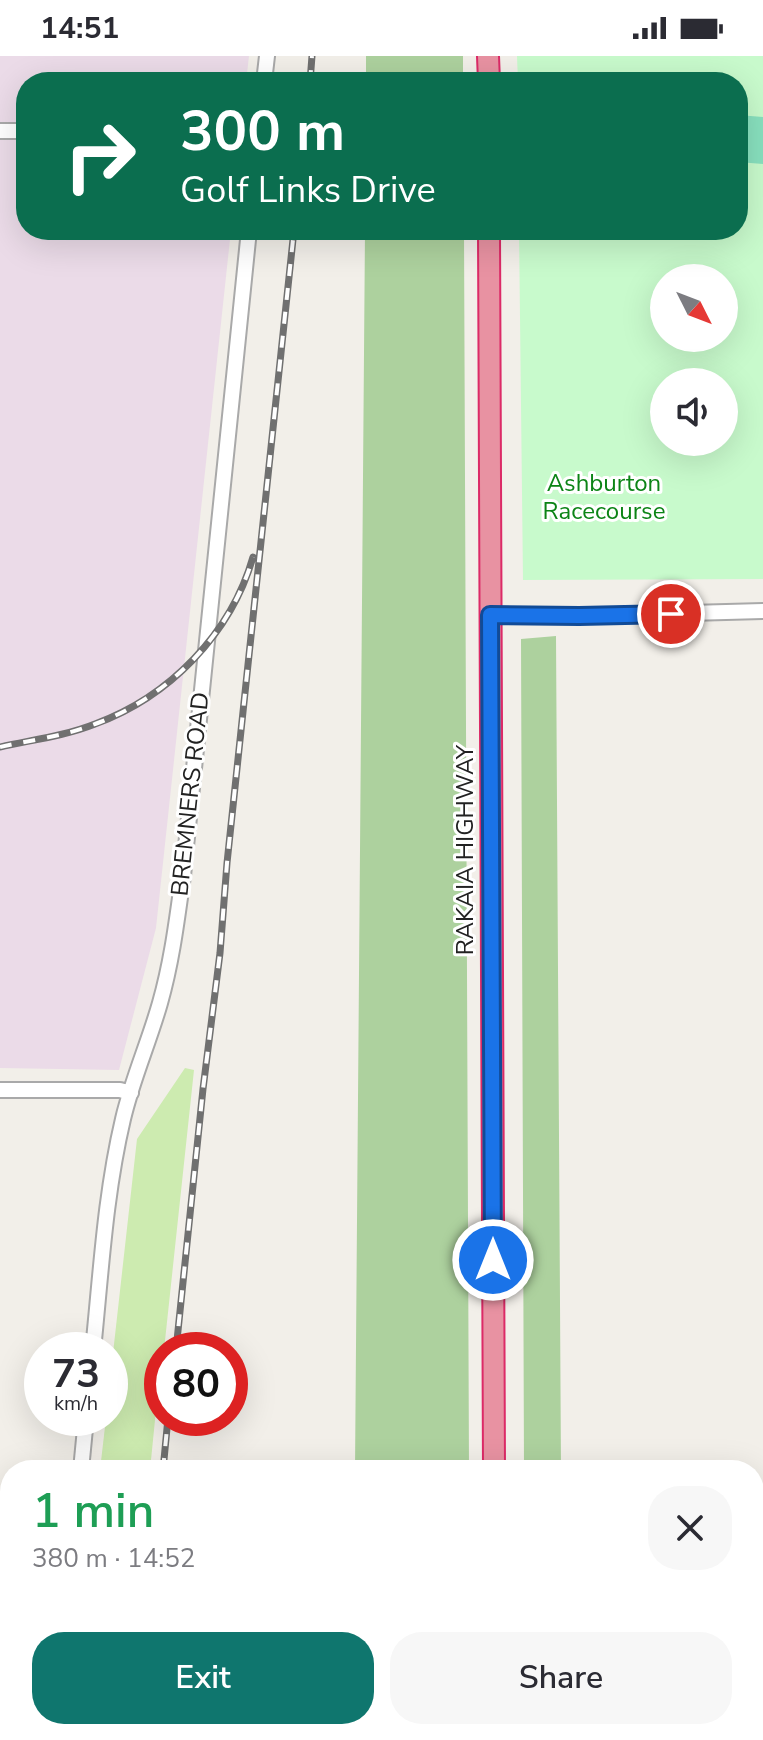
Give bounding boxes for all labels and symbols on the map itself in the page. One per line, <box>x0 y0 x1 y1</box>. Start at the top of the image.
north arrow <box>650 264 738 352</box>
park label: Ashburton Racecourse <box>543 467 665 527</box>
pin <box>637 580 705 648</box>
street label: BREMNERS ROAD <box>163 690 217 898</box>
street label: RAKAIA HIGHWAY <box>449 744 481 955</box>
position arrow <box>451 1218 535 1302</box>
speed limit sign: 80 <box>144 1332 248 1436</box>

